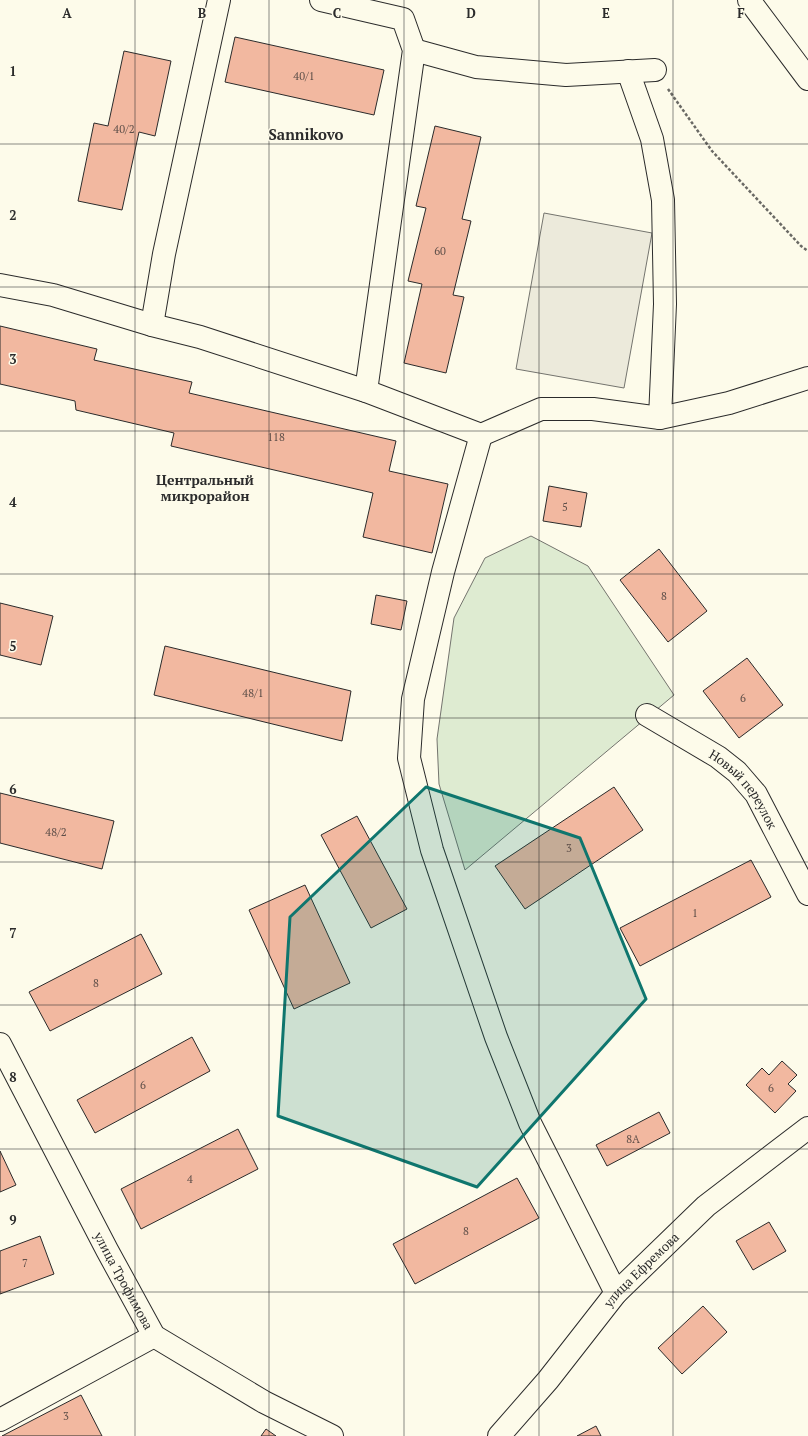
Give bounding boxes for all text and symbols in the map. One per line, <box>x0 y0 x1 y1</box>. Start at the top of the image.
text: A <box>62 4 72 22</box>
text: B <box>198 4 206 22</box>
text: C <box>333 4 341 22</box>
text: D <box>466 4 476 22</box>
text: E <box>602 4 610 22</box>
text: F <box>737 4 745 22</box>
text: 1 <box>9 62 17 80</box>
house number: 40/1 <box>293 69 315 83</box>
house number: 40/2 <box>113 122 135 136</box>
district label: Sannikovo <box>268 124 344 144</box>
text: 2 <box>9 206 17 224</box>
house number: 60 <box>434 244 446 258</box>
text: 3 <box>9 350 17 368</box>
house number: 118 <box>267 430 285 444</box>
district label: Центральный микрорайон <box>156 470 254 505</box>
text: 4 <box>9 493 17 511</box>
house number: 5 <box>562 500 568 514</box>
house number: 8 <box>661 589 667 603</box>
text: 5 <box>9 637 17 655</box>
house number: 48/1 <box>242 686 264 700</box>
house number: 6 <box>740 691 746 705</box>
street label: Новый переулок <box>706 745 782 833</box>
text: 6 <box>9 780 17 798</box>
house number: 48/2 <box>45 825 67 839</box>
house number: 3 <box>566 841 572 855</box>
house number: 1 <box>692 906 698 920</box>
text: 7 <box>9 924 17 942</box>
house number: 8 <box>93 976 99 990</box>
text: 8 <box>9 1068 17 1086</box>
house number: 6 <box>140 1078 146 1092</box>
house number: 6 <box>768 1081 774 1095</box>
house number: 8А <box>626 1132 640 1146</box>
house number: 4 <box>187 1172 193 1186</box>
text: 9 <box>9 1211 17 1229</box>
house number: 8 <box>463 1224 469 1238</box>
street label: улица Трофимова <box>90 1228 158 1333</box>
street label: улица Ефремова <box>598 1228 683 1312</box>
house number: 7 <box>22 1256 28 1270</box>
house number: 3 <box>63 1409 69 1423</box>

